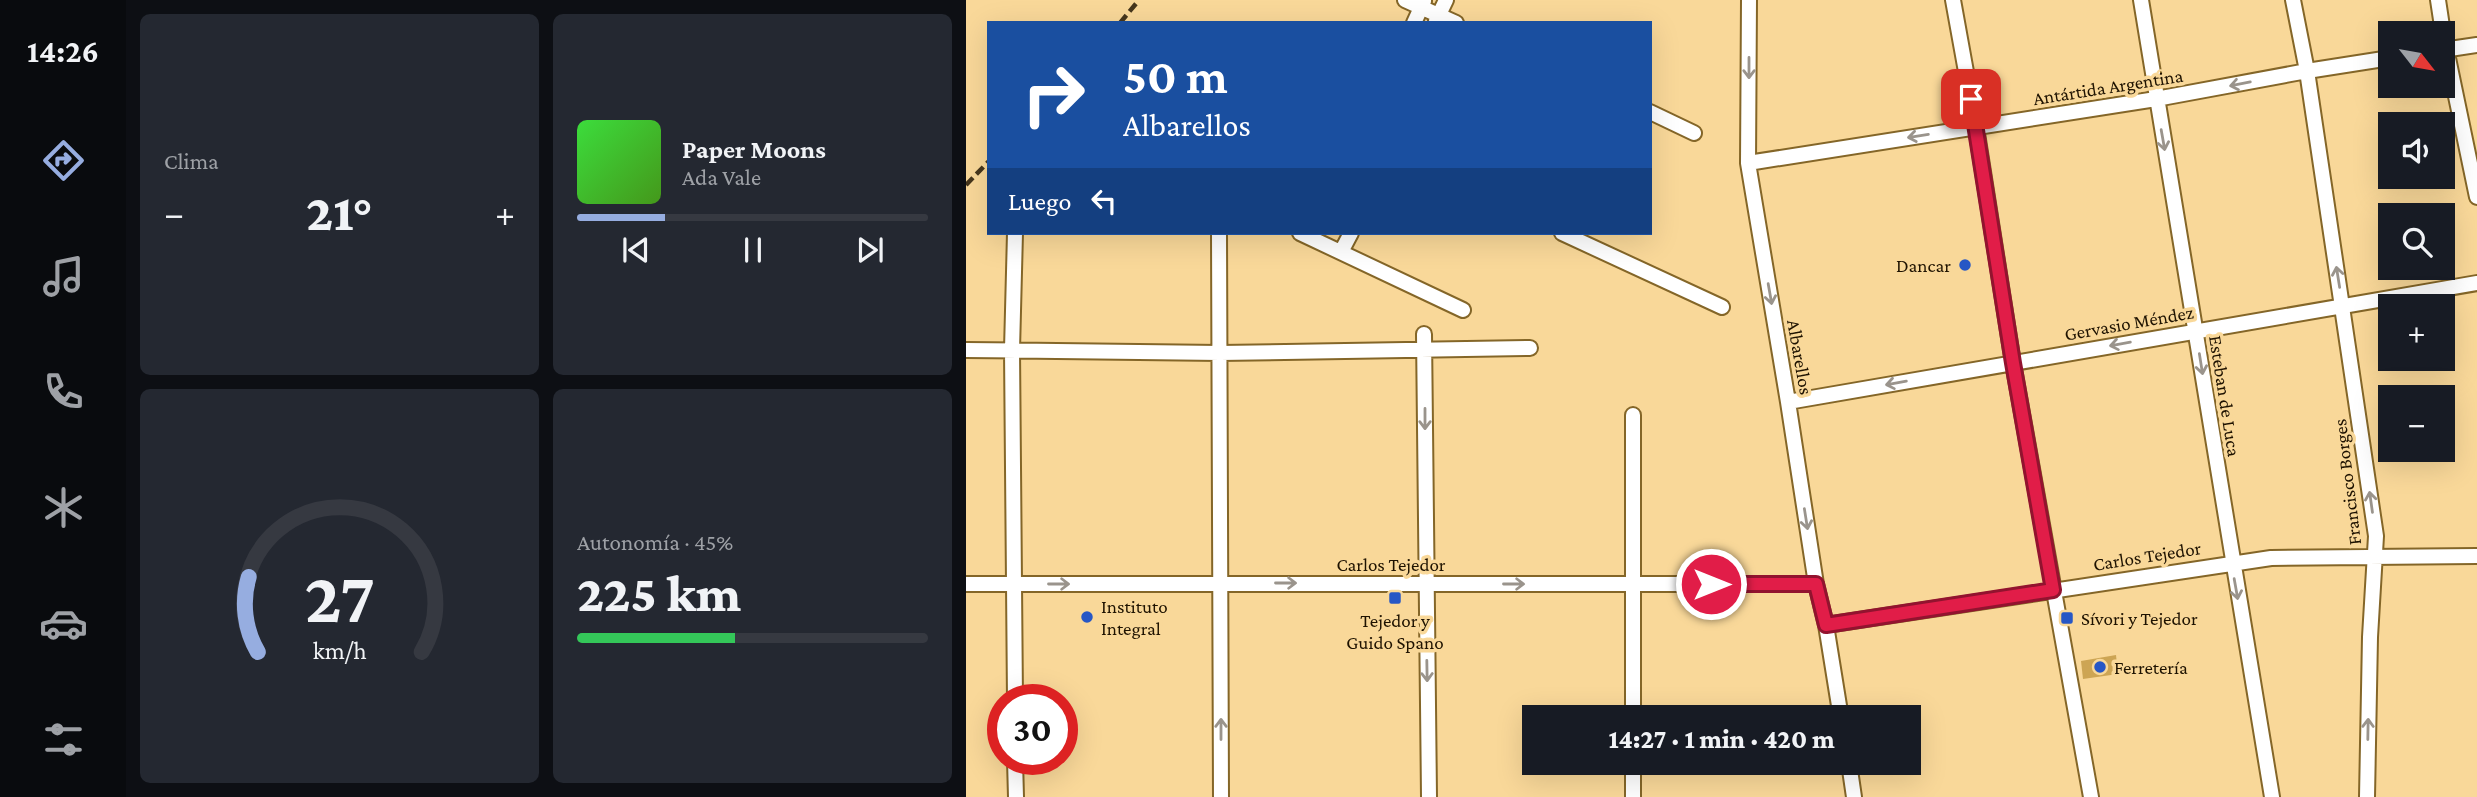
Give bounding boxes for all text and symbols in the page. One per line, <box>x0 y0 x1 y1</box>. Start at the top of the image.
north arrow <box>2378 21 2455 98</box>
map controls <box>2378 21 2455 462</box>
text: 14:26 <box>27 33 99 69</box>
icon: right <box>1008 49 1099 140</box>
text: 50 m <box>1123 49 1228 104</box>
one-way arrow <box>1742 56 1755 79</box>
street label: Antártida Argentina <box>2032 65 2185 109</box>
pin <box>1941 69 2001 129</box>
one-way arrow <box>2229 77 2251 91</box>
icon: arrive <box>1952 80 1990 118</box>
text: Albarellos <box>1123 107 1251 143</box>
button: sound <box>2378 112 2455 189</box>
one-way arrow <box>2157 128 2170 151</box>
one-way arrow <box>1907 130 1930 143</box>
text: Paper Moons <box>682 135 826 164</box>
icon: directions <box>39 136 88 185</box>
text: Clima <box>164 148 219 174</box>
text: Ada Vale <box>682 164 761 190</box>
icon: left <box>1085 182 1123 220</box>
text: 21° <box>306 183 373 241</box>
text: Luego <box>1008 187 1071 216</box>
text: − <box>164 192 184 234</box>
text: + <box>495 192 515 234</box>
button: search <box>2378 203 2455 280</box>
icon: previous <box>617 231 655 269</box>
icon: pause <box>734 231 772 269</box>
icon: next <box>851 231 889 269</box>
icon: music <box>39 252 88 301</box>
place label: Dancar <box>1896 255 1951 276</box>
marker: Dancar <box>1957 257 1973 273</box>
one-way arrow <box>2331 266 2344 289</box>
one-way arrow <box>1764 282 1777 305</box>
button: + <box>2378 294 2455 371</box>
street label: Gervasio Méndez <box>2063 301 2195 345</box>
street label: Albarellos <box>1783 318 1817 396</box>
street label: Esteban de Luca <box>2205 334 2245 458</box>
one-way arrow <box>2109 338 2132 351</box>
one-way arrow <box>2195 352 2208 375</box>
icon: phone <box>39 367 88 416</box>
one-way arrow <box>1885 377 1908 390</box>
button: − <box>2378 385 2455 462</box>
one-way arrow <box>1418 408 1432 431</box>
street label: Francisco Borges <box>2329 418 2365 546</box>
icon: climate <box>39 483 88 532</box>
one-way arrow <box>2364 491 2377 514</box>
one-way arrow <box>1800 507 1813 529</box>
text: Autonomía · 45% <box>577 529 733 555</box>
street label: Carlos Tejedor <box>2091 537 2203 576</box>
position arrow <box>1674 547 1748 621</box>
street label: Carlos Tejedor <box>1336 554 1446 576</box>
text: 27 <box>304 557 375 638</box>
text: 225 km <box>577 564 741 622</box>
one-way arrow <box>1274 576 1297 590</box>
one-way arrow <box>1047 577 1070 591</box>
one-way arrow <box>1502 577 1525 591</box>
one-way arrow <box>2230 577 2243 600</box>
marker: Tejedor y Guido Spano <box>1387 590 1403 606</box>
place label: Instituto Integral <box>1101 596 1168 639</box>
icon: car <box>39 599 88 648</box>
place label: Sívori y Tejedor <box>2081 608 2198 630</box>
marker: Instituto Integral <box>1079 609 1095 625</box>
place label: Tejedor y Guido Spano <box>1346 610 1444 653</box>
marker: Sívori y Tejedor <box>2059 610 2075 626</box>
text: km/h <box>313 637 366 664</box>
place label: Ferretería <box>2114 657 2188 678</box>
marker: Ferretería <box>2092 659 2108 675</box>
one-way arrow <box>1420 660 1434 683</box>
speed limit sign: 30 <box>987 684 1078 775</box>
icon: filters <box>39 715 88 764</box>
one-way arrow <box>1214 718 1228 741</box>
one-way arrow <box>2361 718 2375 741</box>
text: 14:27 · 1 min · 420 m <box>1608 725 1835 754</box>

